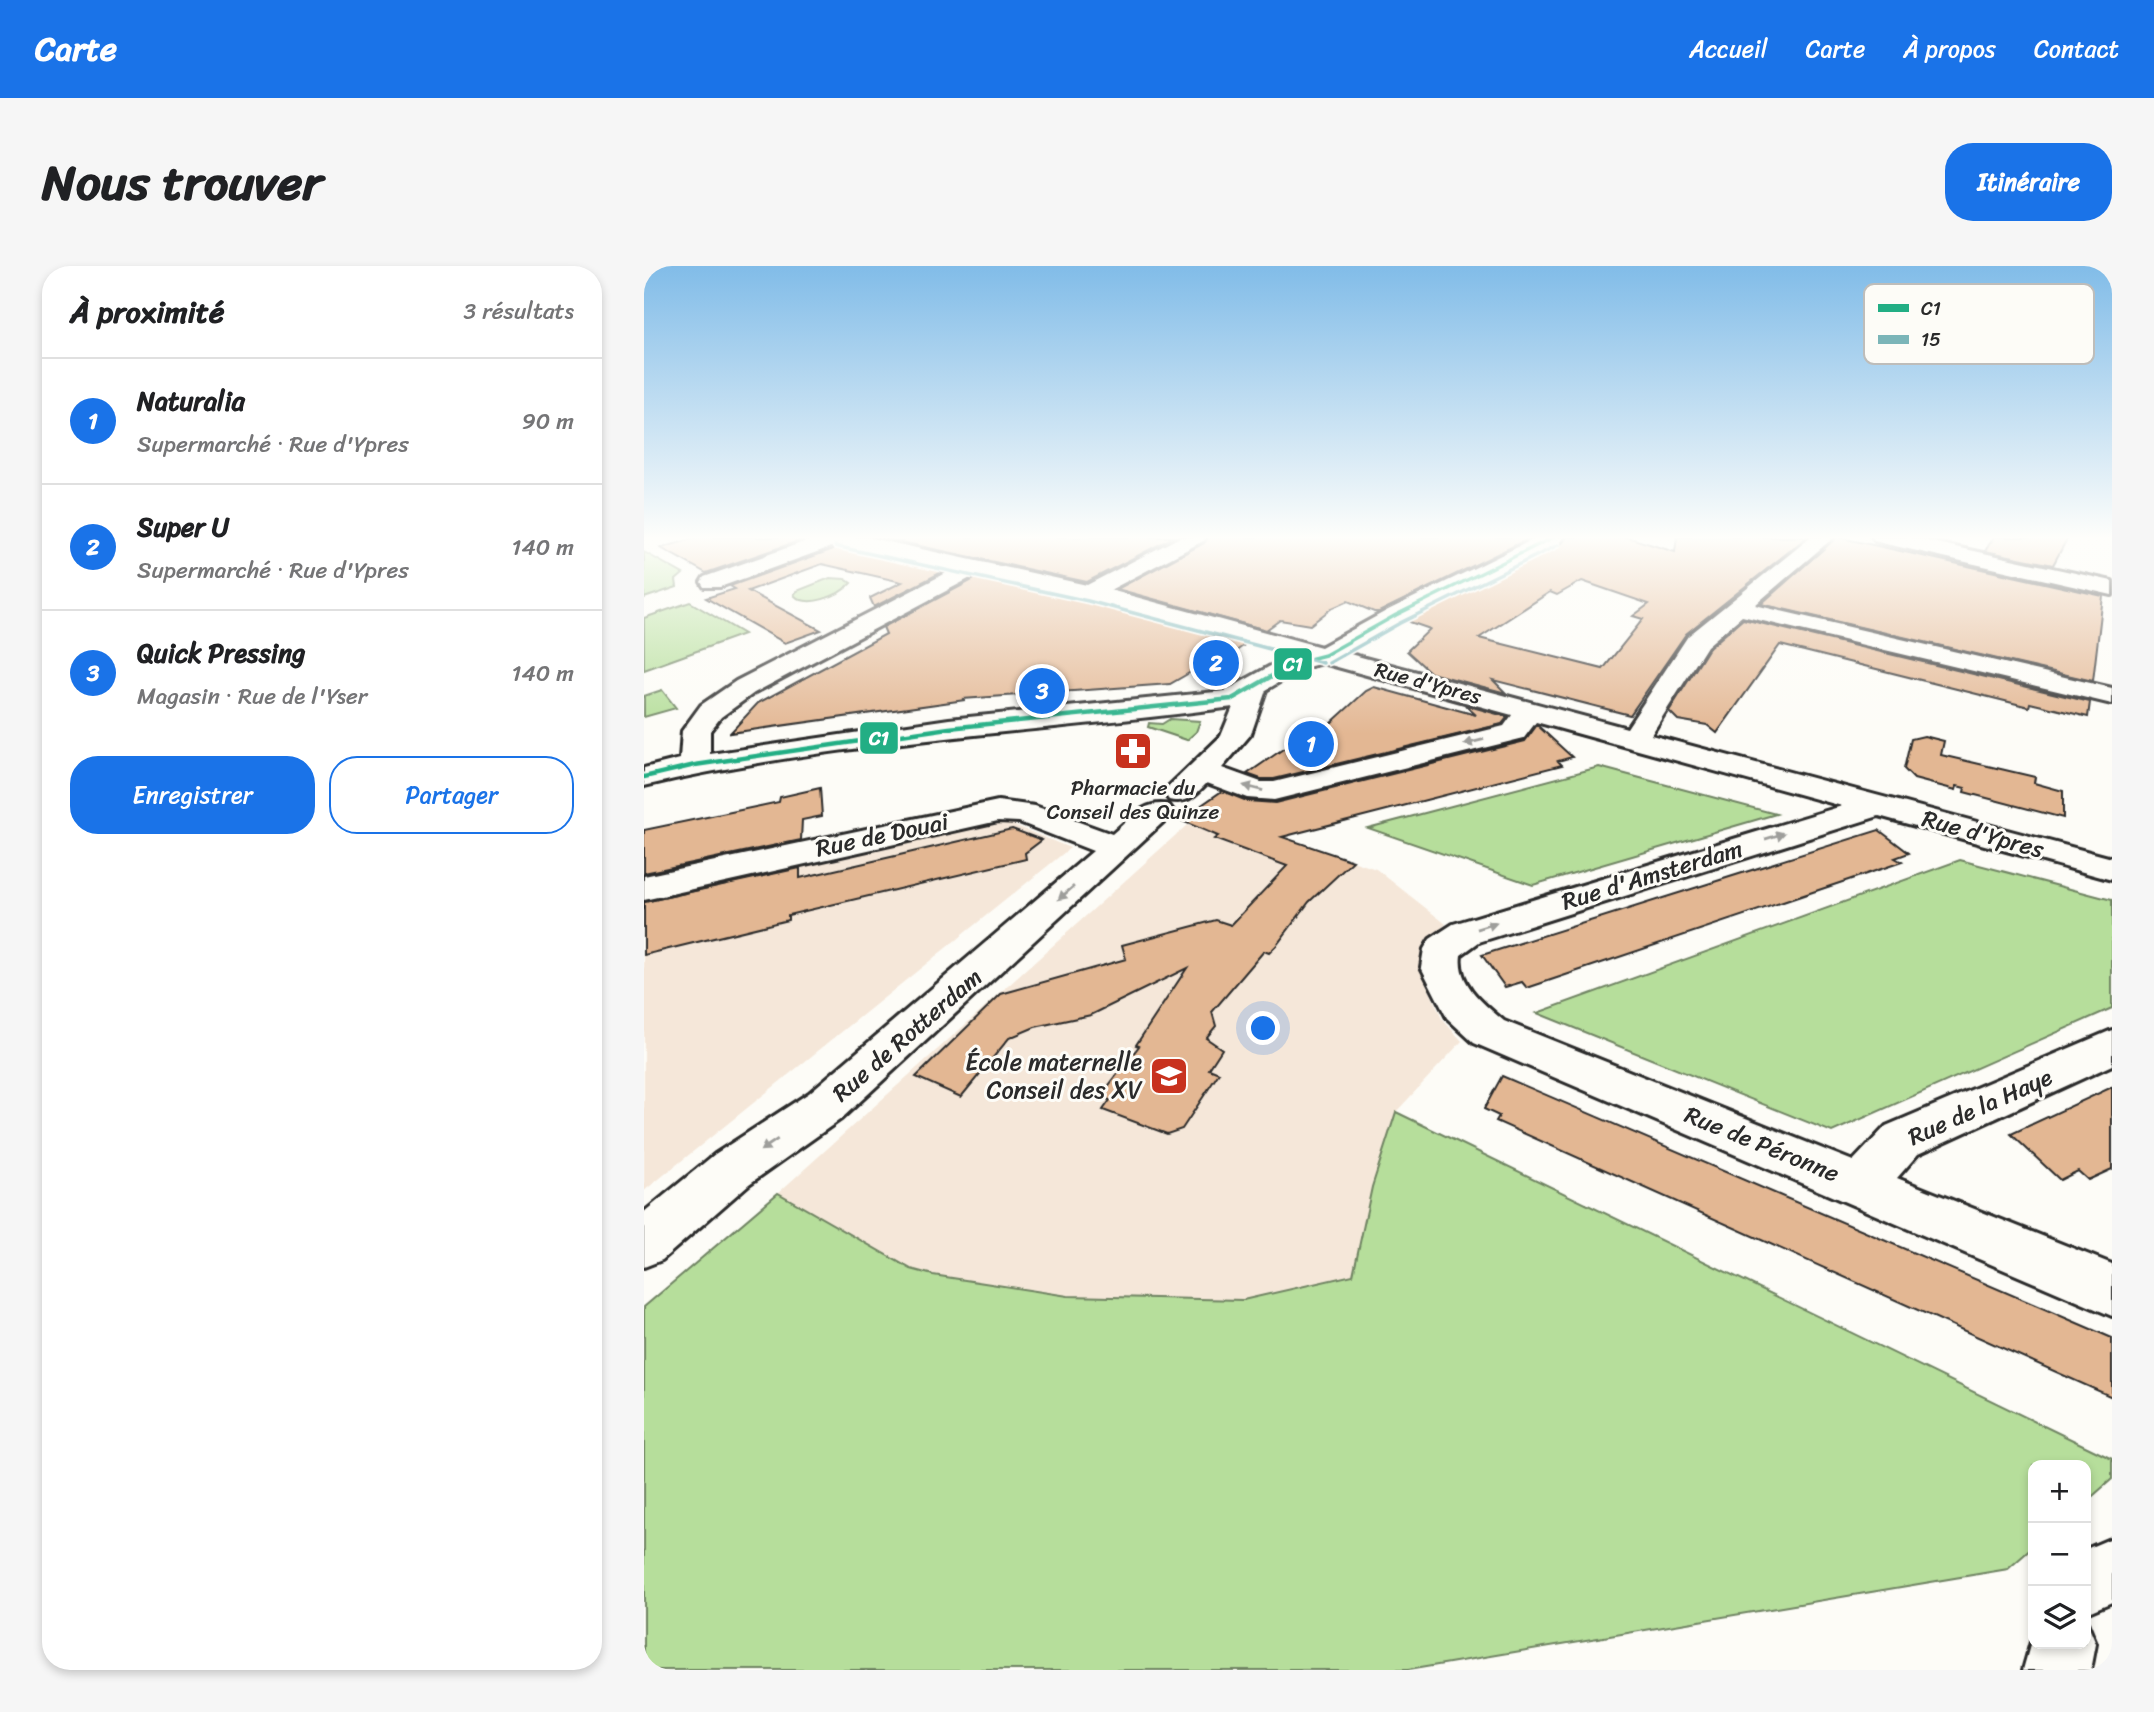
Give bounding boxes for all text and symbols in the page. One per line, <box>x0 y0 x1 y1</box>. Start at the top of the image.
text: Carte <box>35 20 117 78</box>
text: Accueil <box>1689 28 1768 70</box>
text: Carte <box>1806 28 1865 70</box>
text: À propos <box>1903 28 1996 70</box>
text: Contact <box>2034 28 2119 70</box>
text: Nous trouver <box>42 139 322 226</box>
button: Itinéraire <box>1945 143 2112 221</box>
legend <box>1864 284 2094 364</box>
text: À proximité <box>70 285 224 339</box>
text: 3 résultats <box>464 291 574 332</box>
text: C1 <box>1921 292 1941 325</box>
text: 15 <box>1921 323 1941 356</box>
text: Naturalia <box>137 378 245 424</box>
text: 1 <box>88 401 98 442</box>
text: 90 m <box>522 401 574 442</box>
text: Supermarché · Rue d'Ypres <box>137 424 409 465</box>
text: Super U <box>137 504 229 550</box>
text: 2 <box>86 527 100 568</box>
text: 140 m <box>512 527 574 568</box>
text: Supermarché · Rue d'Ypres <box>137 550 409 591</box>
text: Quick Pressing <box>137 630 305 676</box>
pin: 2 <box>1193 637 1239 689</box>
line badge: C1 <box>1273 647 1313 681</box>
text: C1 <box>1282 648 1303 681</box>
street label: Rue d'Ypres <box>1370 651 1486 716</box>
text: 3 <box>87 653 99 694</box>
text: 140 m <box>512 653 574 694</box>
pin: 3 <box>1019 665 1065 717</box>
text: Magasin · Rue de l'Yser <box>137 676 367 717</box>
pin: 1 <box>1288 718 1334 770</box>
line badge: C1 <box>859 721 899 755</box>
text: C1 <box>868 722 889 755</box>
pharmacy icon: Pharmacie du Conseil des Quinze <box>1112 730 1154 772</box>
one-way arrow <box>1463 737 1485 748</box>
button: Enregistrer <box>70 756 315 834</box>
button: Partager <box>329 756 574 834</box>
place label: Pharmacie du Conseil des Quinze <box>1047 769 1219 831</box>
one-way arrow <box>1242 782 1264 793</box>
street label: Rue d'Ypres <box>1917 798 2050 871</box>
street label: Rue de Douai <box>812 800 954 870</box>
street label: Rue d'Amsterdam <box>1556 828 1748 922</box>
one-way arrow <box>1764 831 1785 841</box>
one-way arrow <box>1057 885 1075 901</box>
one-way arrow <box>1477 921 1498 931</box>
street label: Rue de Rotterdam <box>822 957 992 1113</box>
your location <box>1246 1011 1280 1045</box>
place label: École maternelle Conseil des XV <box>965 1041 1143 1111</box>
school or university icon: École maternelle Conseil des XV <box>1148 1055 1190 1097</box>
street label: Rue de la Haye <box>1901 1056 2059 1158</box>
street label: Rue de Péronne <box>1678 1094 1846 1194</box>
one-way arrow <box>759 1138 778 1151</box>
map controls <box>2028 1460 2091 1649</box>
button: + <box>2028 1460 2091 1523</box>
button: − <box>2028 1523 2091 1586</box>
button: layers <box>2028 1586 2091 1649</box>

